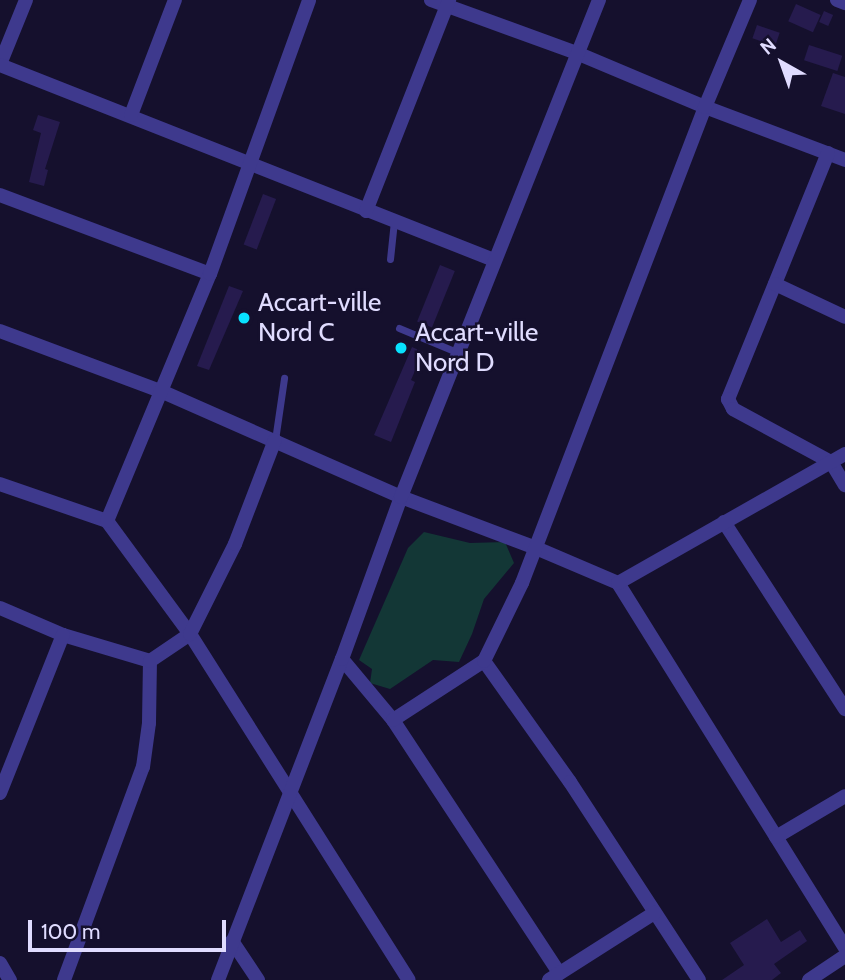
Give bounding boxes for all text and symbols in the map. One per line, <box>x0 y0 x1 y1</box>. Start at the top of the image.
north arrow <box>747 28 817 98</box>
text: N <box>756 33 781 60</box>
place label: Accart-ville Nord C <box>258 287 381 348</box>
marker: Accart-ville Nord C <box>236 310 252 326</box>
place label: Accart-ville Nord D <box>415 317 538 378</box>
marker: Accart-ville Nord D <box>393 340 409 356</box>
scale bar <box>32 906 229 950</box>
text: 100 m <box>41 919 100 944</box>

